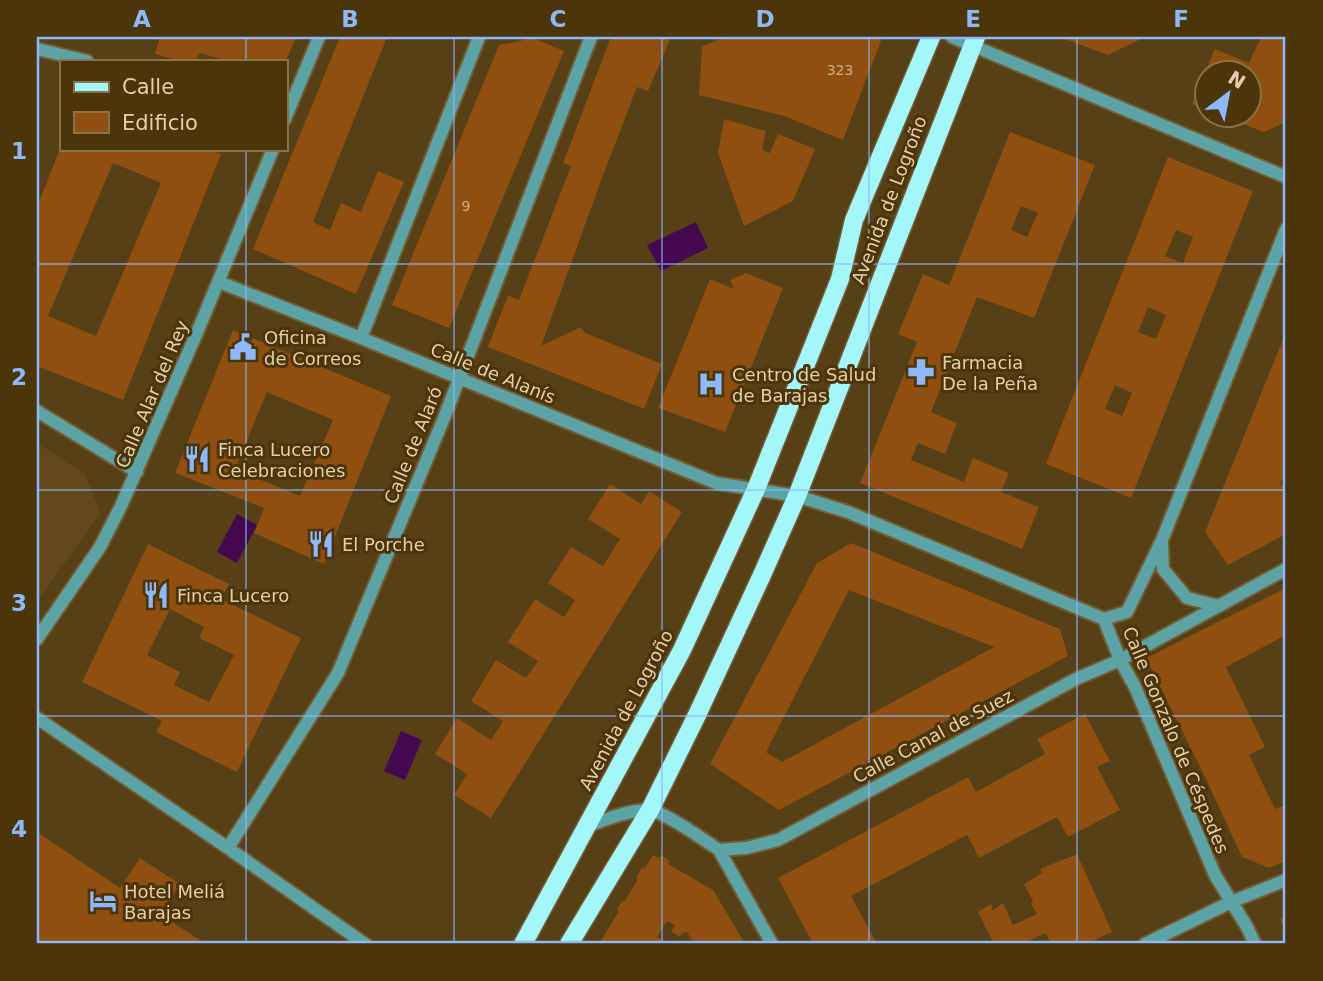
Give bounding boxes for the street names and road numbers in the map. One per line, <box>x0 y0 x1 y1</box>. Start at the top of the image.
street label: Avenida de Logroño <box>847 113 931 287</box>
street label: Calle Alar del Rey <box>111 317 193 471</box>
street label: Calle de Alanís <box>428 338 558 408</box>
street label: Calle de Alaró <box>380 383 446 507</box>
street label: Calle Gonzalo de Céspedes <box>1119 623 1233 857</box>
street label: Avenida de Logroño <box>575 626 677 794</box>
street label: Calle Canal de Suez <box>849 685 1017 787</box>

